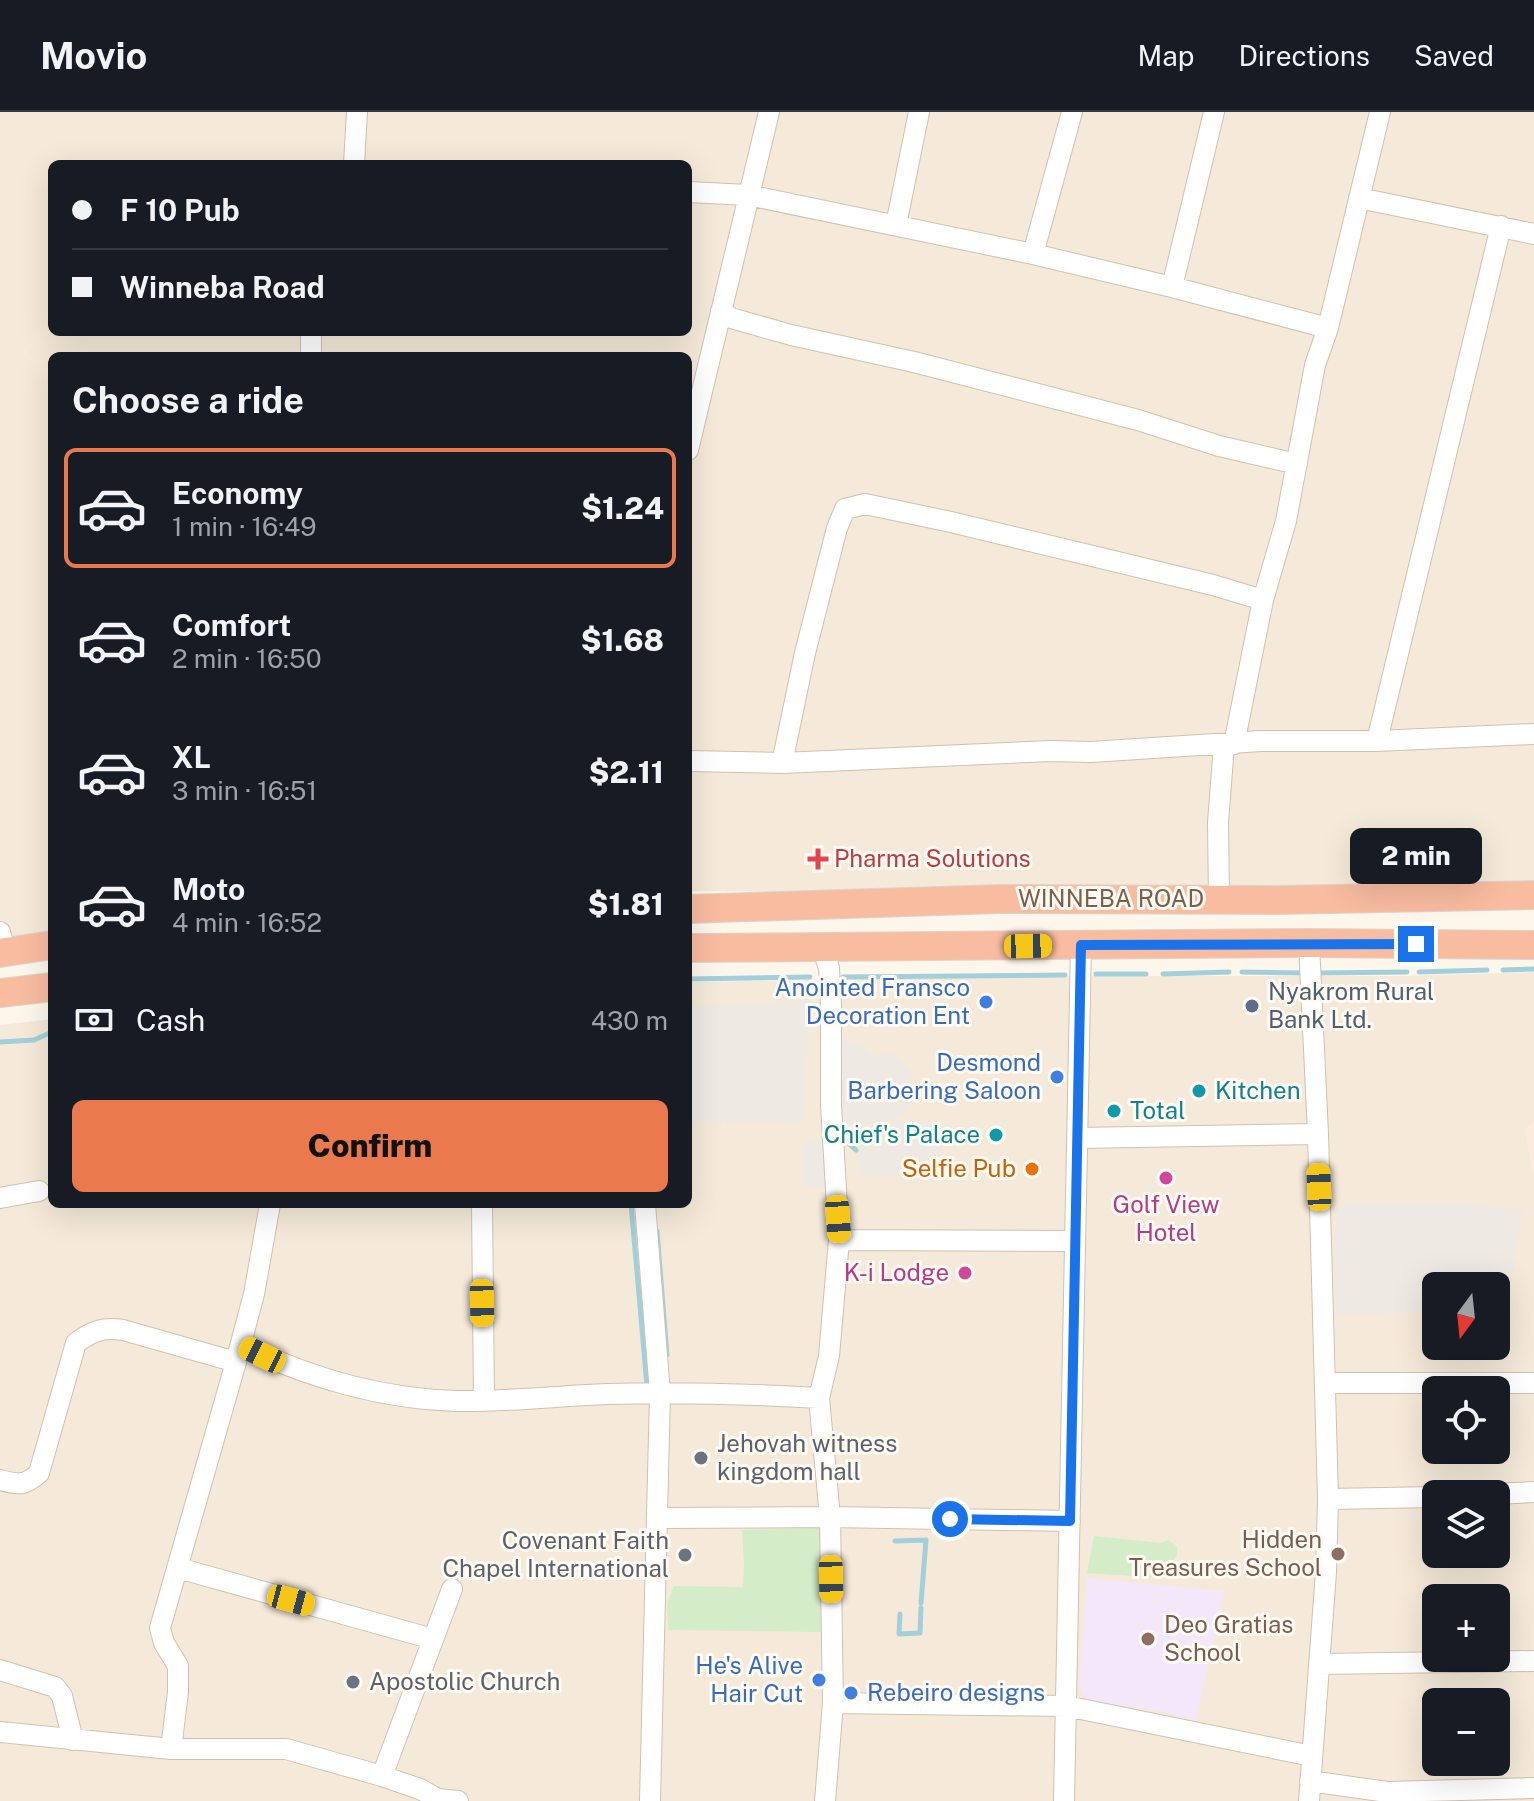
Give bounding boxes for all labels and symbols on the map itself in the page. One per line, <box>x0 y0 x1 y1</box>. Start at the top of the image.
callout: 2 min <box>1350 828 1482 884</box>
place label: Pharma Solutions <box>834 844 1031 872</box>
marker: Pharma Solutions <box>809 850 827 868</box>
street label: WINNEBA ROAD <box>1018 884 1204 912</box>
route end <box>1398 926 1434 962</box>
car <box>1004 934 1052 958</box>
place label: Anointed Fransco Decoration Ent <box>774 973 970 1029</box>
place label: Nyakrom Rural Bank Ltd. <box>1268 977 1434 1033</box>
marker: Anointed Fransco Decoration Ent <box>977 993 995 1011</box>
marker: Nyakrom Rural Bank Ltd. <box>1243 997 1261 1015</box>
place label: Desmond Barbering Saloon <box>847 1048 1041 1104</box>
marker: Desmond Barbering Saloon <box>1048 1068 1066 1086</box>
place label: Kitchen <box>1215 1076 1301 1104</box>
marker: Kitchen <box>1190 1082 1208 1100</box>
place label: Total <box>1130 1096 1185 1124</box>
marker: Total <box>1105 1102 1123 1120</box>
place label: Chief's Palace <box>824 1120 980 1148</box>
marker: Chief's Palace <box>987 1126 1005 1144</box>
place label: Selfie Pub <box>902 1154 1016 1182</box>
marker: Selfie Pub <box>1023 1160 1041 1178</box>
car <box>1306 1163 1332 1211</box>
marker: Golf View Hotel <box>1157 1169 1175 1187</box>
place label: Golf View Hotel <box>1113 1190 1220 1246</box>
car <box>824 1194 852 1244</box>
place label: K-i Lodge <box>844 1258 949 1286</box>
marker: K-i Lodge <box>956 1264 974 1282</box>
north arrow <box>1422 1272 1510 1360</box>
car <box>470 1279 494 1327</box>
car <box>235 1334 289 1376</box>
place label: Jehovah witness kingdom hall <box>717 1429 897 1485</box>
marker: Jehovah witness kingdom hall <box>692 1449 710 1467</box>
route start <box>932 1501 968 1537</box>
place label: Hidden Treasures School <box>1129 1525 1322 1581</box>
place label: Covenant Faith Chapel International <box>443 1526 669 1582</box>
marker: Hidden Treasures School <box>1329 1545 1347 1563</box>
marker: Covenant Faith Chapel International <box>676 1546 694 1564</box>
car <box>819 1555 843 1603</box>
car <box>265 1582 317 1618</box>
place label: Deo Gratias School <box>1164 1610 1293 1666</box>
marker: Deo Gratias School <box>1139 1630 1157 1648</box>
place label: He's Alive Hair Cut <box>695 1651 803 1707</box>
place label: Apostolic Church <box>369 1667 560 1695</box>
marker: He's Alive Hair Cut <box>810 1671 828 1689</box>
marker: Apostolic Church <box>344 1673 362 1691</box>
place label: Rebeiro designs <box>867 1678 1045 1706</box>
marker: Rebeiro designs <box>842 1684 860 1702</box>

